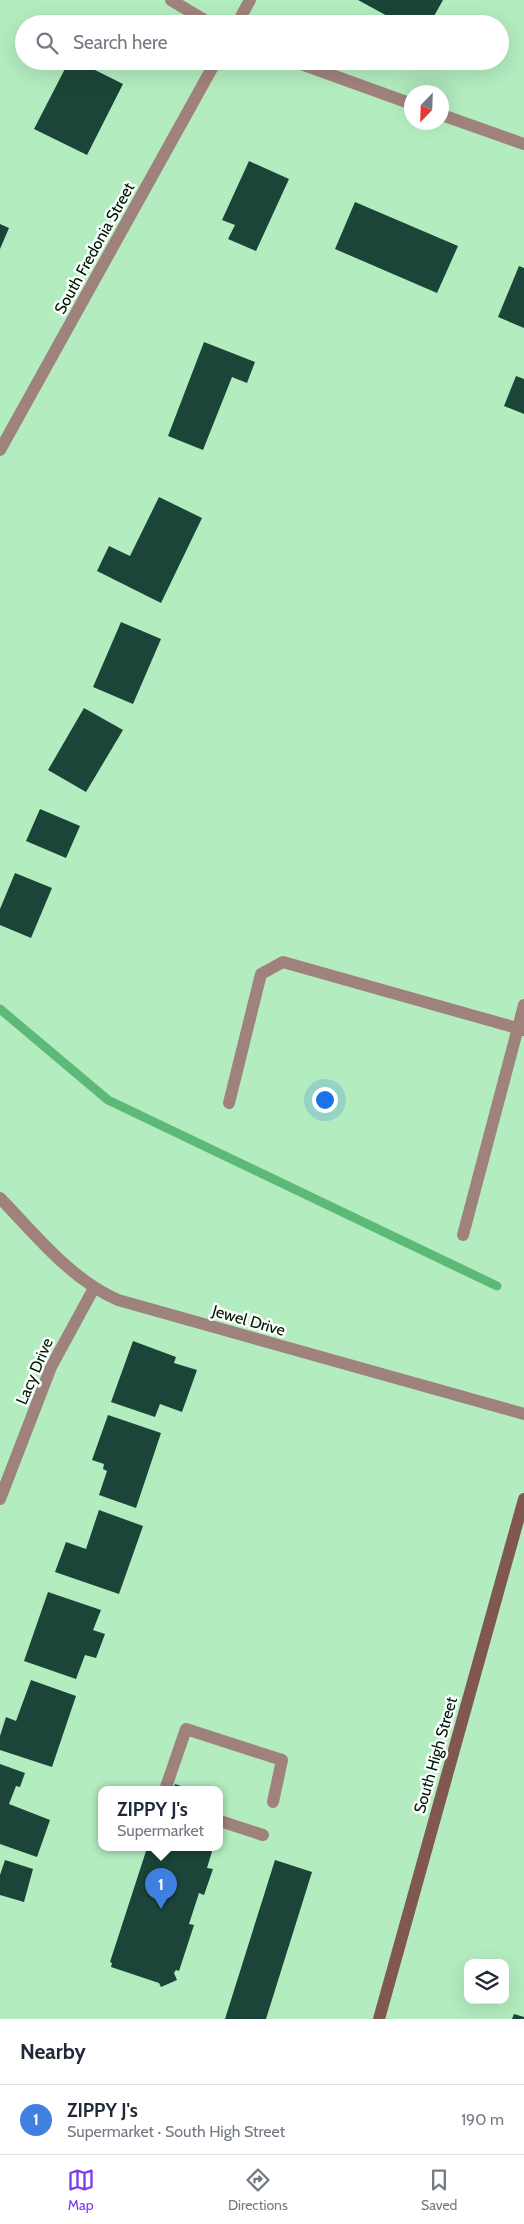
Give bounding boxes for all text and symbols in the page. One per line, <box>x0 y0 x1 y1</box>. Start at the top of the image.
search box <box>15 15 509 70</box>
icon: search <box>33 29 61 57</box>
text: Search here <box>73 31 167 54</box>
north arrow <box>404 85 449 130</box>
street label: South Fredonia Street <box>50 179 139 317</box>
your location <box>312 1087 338 1113</box>
street label: Jewel Drive <box>209 1301 288 1340</box>
street label: Lacy Drive <box>12 1335 57 1407</box>
street label: South High Street <box>410 1694 461 1815</box>
popup <box>98 1786 223 1851</box>
text: ZIPPY J's <box>117 1798 188 1821</box>
text: Supermarket <box>117 1821 204 1840</box>
pin: 1 <box>145 1868 177 1909</box>
map controls <box>464 1959 509 2004</box>
button: layers <box>464 1959 509 2004</box>
text: Nearby <box>20 2039 86 2064</box>
text: ZIPPY J's <box>67 2099 138 2122</box>
text: 1 <box>33 2110 39 2129</box>
text: 190 m <box>461 2110 504 2129</box>
text: Supermarket · South High Street <box>67 2122 285 2141</box>
tab: Map <box>67 2166 95 2214</box>
tab: Directions <box>228 2166 288 2214</box>
tab: Saved <box>421 2166 457 2214</box>

